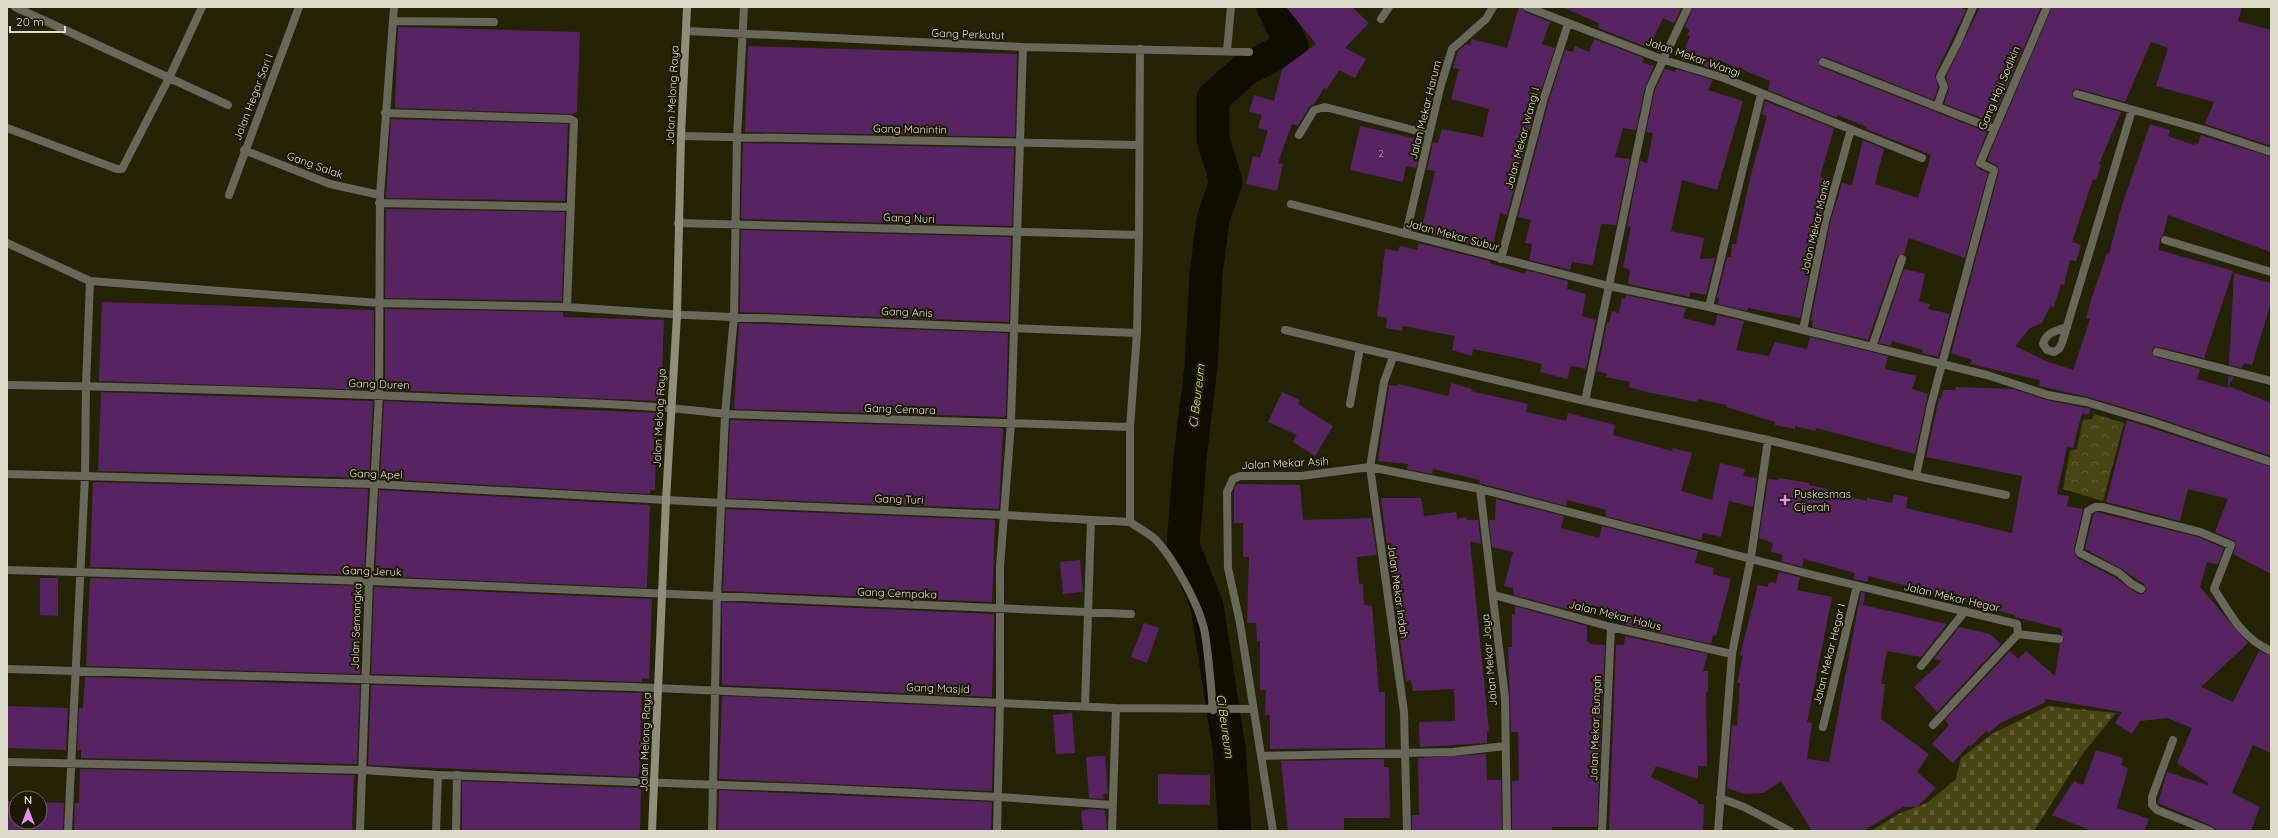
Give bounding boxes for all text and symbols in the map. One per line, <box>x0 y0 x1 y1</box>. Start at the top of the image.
scale bar <box>10 8 65 34</box>
text: 20 m <box>16 14 44 29</box>
street label: Gang Perkutut <box>931 26 1005 42</box>
street label: Jalan Mekar Wangi <box>1644 34 1742 80</box>
street label: Gang Haji Sodikin <box>1975 44 2023 132</box>
street label: Jalan Melong Raya <box>662 45 682 145</box>
street label: Jalan Hegar Sari I <box>230 52 276 142</box>
street label: Jalan Mekar Harum <box>1406 59 1444 161</box>
street label: Jalan Mekar Wangi I <box>1502 85 1542 191</box>
street label: Gang Manintin <box>873 121 947 137</box>
street label: Gang Salak <box>285 148 345 182</box>
house number: 2 <box>1379 148 1384 159</box>
street label: Jalan Mekar Manis <box>1797 179 1833 275</box>
street label: Gang Nuri <box>883 210 935 226</box>
street label: Jalan Mekar Subur <box>1405 216 1502 254</box>
street label: Gang Anis <box>881 304 933 320</box>
water label: Ci Beureum <box>1185 362 1208 429</box>
street label: Jalan Melong Raya <box>649 368 669 468</box>
street label: Gang Duren <box>348 376 410 392</box>
street label: Gang Cemara <box>864 401 936 417</box>
street label: Jalan Mekar Asih <box>1241 454 1329 472</box>
street label: Gang Apel <box>349 466 403 482</box>
place label: Puskesmas Cijerah <box>1794 487 1851 514</box>
street label: Gang Turi <box>874 491 924 507</box>
marker: Puskesmas Cijerah <box>1779 494 1791 506</box>
street label: Jalan Mekar Indah <box>1384 543 1412 639</box>
street label: Gang Jeruk <box>342 563 402 579</box>
street label: Jalan Mekar Hegar <box>1902 579 2002 615</box>
street label: Jalan Semangka <box>347 583 365 669</box>
street label: Gang Cempaka <box>857 585 937 601</box>
street label: Jalan Mekar Halus <box>1567 597 1663 633</box>
street label: Jalan Mekar Hegar I <box>1810 602 1848 706</box>
street label: Jalan Mekar Jaya <box>1478 613 1500 707</box>
street label: Jalan Mekar Bungah <box>1586 675 1604 781</box>
street label: Gang Masjid <box>906 680 970 696</box>
street label: Jalan Melong Raya <box>636 692 654 792</box>
water label: Ci Beureum <box>1214 693 1238 760</box>
north arrow <box>8 790 48 830</box>
text: N <box>24 793 32 807</box>

